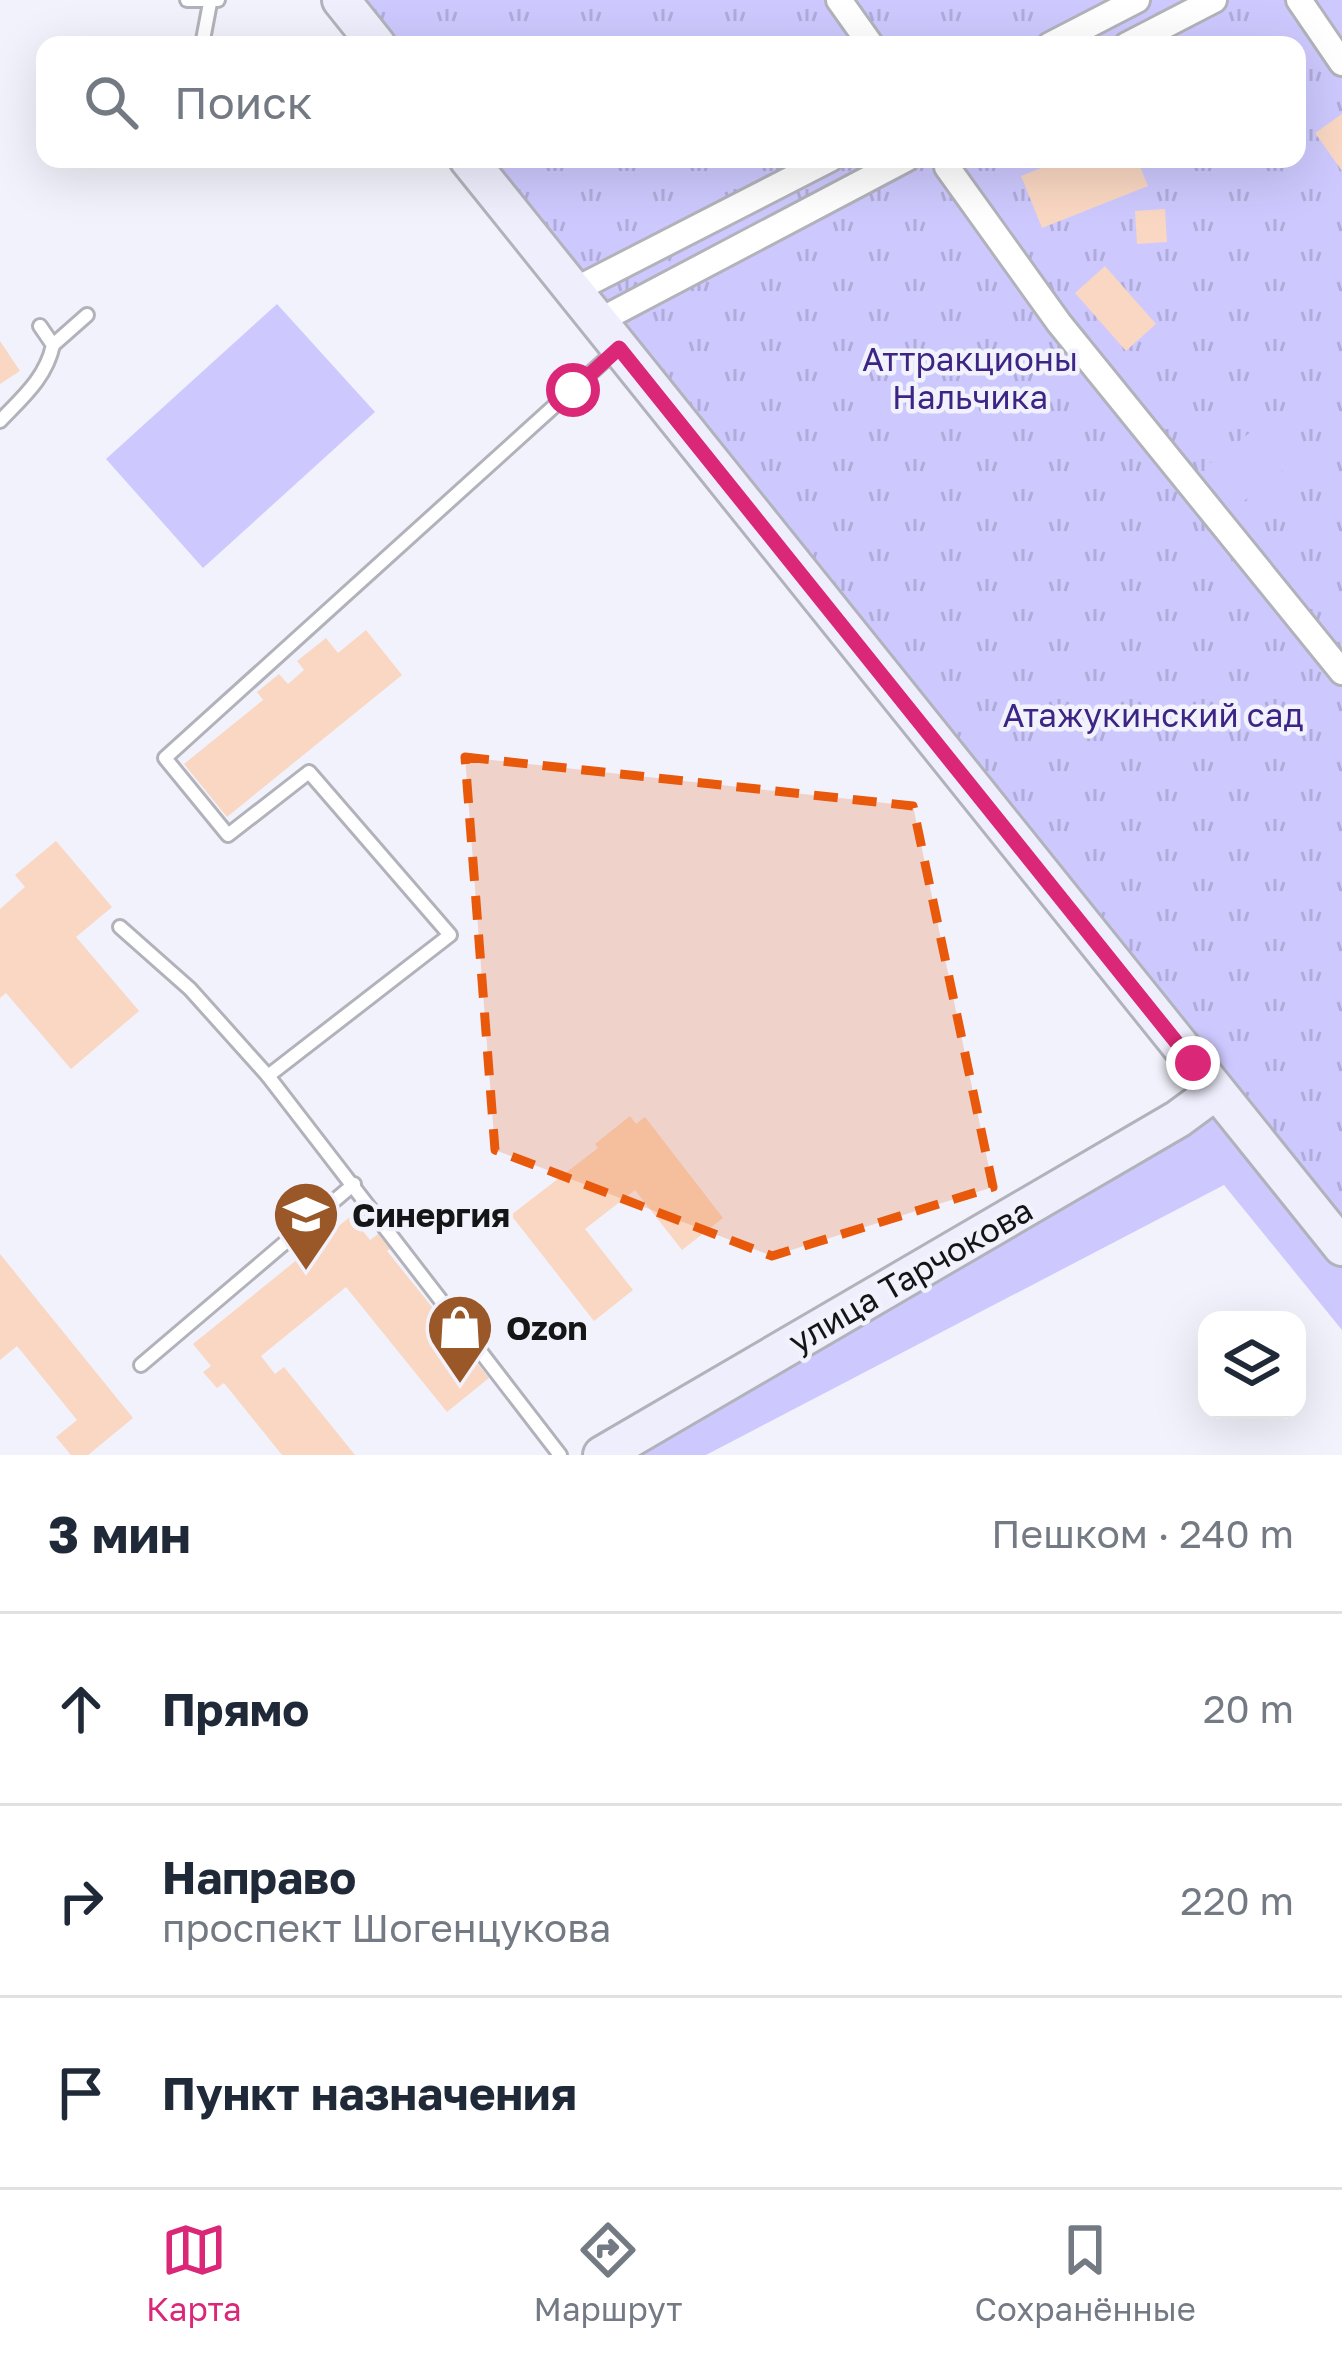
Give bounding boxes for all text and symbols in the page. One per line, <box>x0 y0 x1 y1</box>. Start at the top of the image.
search box <box>36 36 1306 168</box>
icon: search <box>78 69 144 135</box>
text: Поиск <box>174 75 313 129</box>
park label: Аттракционы Нальчика <box>862 339 1078 416</box>
route start <box>546 363 600 417</box>
park label: Атажукинский сад <box>1003 695 1303 734</box>
route end <box>1166 1036 1220 1090</box>
school or university icon: Синергия <box>271 1179 341 1273</box>
street label: улица Тарчокова <box>781 1189 1039 1361</box>
place label: Синергия <box>352 1195 510 1234</box>
shop icon: Ozon <box>425 1292 495 1386</box>
place label: Ozon <box>506 1308 588 1347</box>
map controls <box>1198 1311 1306 1419</box>
button: layers <box>1198 1311 1306 1419</box>
text: 3 мин <box>48 1503 191 1564</box>
text: Пешком · 240 m <box>991 1510 1294 1557</box>
icon: ahead <box>48 1676 114 1742</box>
text: Прямо <box>162 1682 309 1736</box>
text: 20 m <box>1203 1685 1294 1732</box>
text: Направо <box>162 1850 356 1904</box>
icon: right <box>48 1868 114 1934</box>
text: 220 m <box>1180 1877 1294 1924</box>
text: проспект Шогенцукова <box>162 1904 611 1951</box>
icon: arrive <box>48 2060 114 2126</box>
text: Пункт назначения <box>162 2066 577 2120</box>
tab: Карта <box>146 2217 242 2328</box>
tab: Маршрут <box>534 2217 683 2328</box>
tab: Сохранённые <box>975 2217 1196 2328</box>

